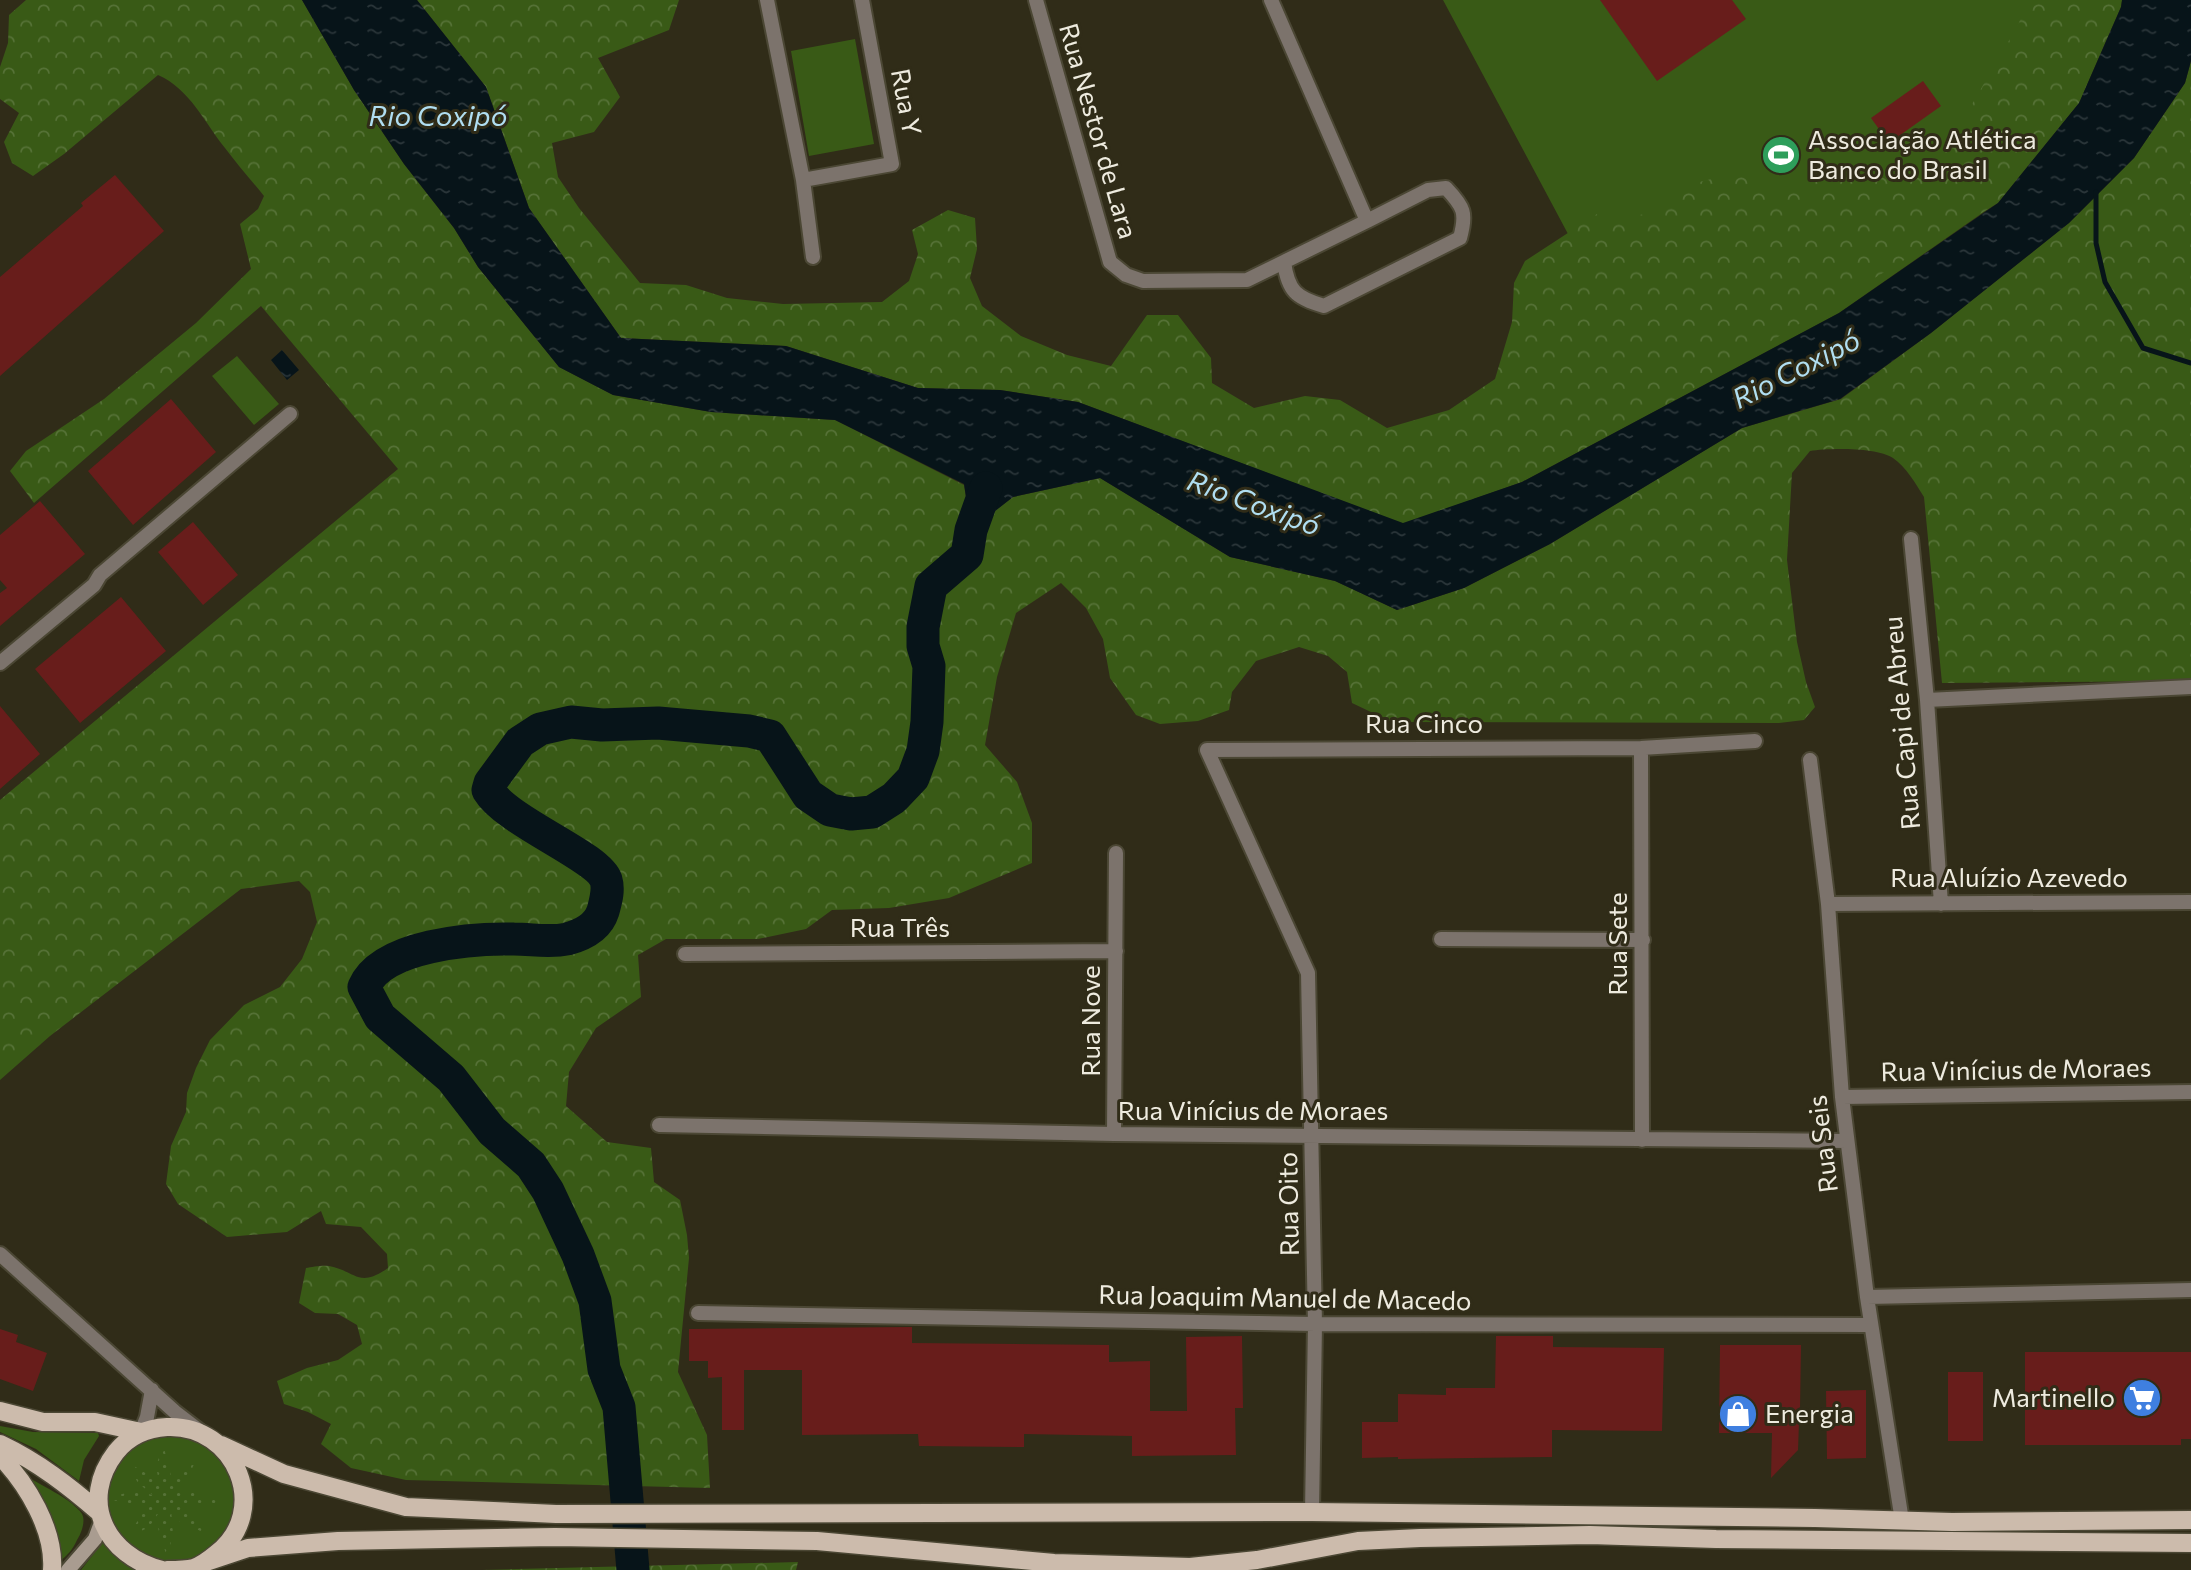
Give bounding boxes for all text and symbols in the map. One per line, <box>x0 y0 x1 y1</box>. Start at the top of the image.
street label: Rua Nestor de Lara <box>1054 19 1145 242</box>
street label: Rua Y <box>886 66 929 138</box>
water label: Rio Coxipó <box>369 98 507 132</box>
place label: Associação Atlética Banco do Brasil <box>1808 123 2037 184</box>
sports icon: Associação Atlética Banco do Brasil <box>1760 134 1802 176</box>
water label: Rio Coxipó <box>1726 321 1865 415</box>
water label: Rio Coxipó <box>1183 462 1325 542</box>
street label: Rua Capi de Abreu <box>1876 615 1925 831</box>
street label: Rua Cinco <box>1365 707 1483 738</box>
street label: Rua Aluízio Azevedo <box>1890 861 2128 892</box>
street label: Rua Sete <box>1601 892 1632 996</box>
street label: Rua Três <box>850 911 950 942</box>
street label: Rua Nove <box>1074 965 1105 1077</box>
street label: Rua Vinícius de Moraes <box>1880 1051 2152 1086</box>
street label: Rua Vinícius de Moraes <box>1118 1094 1388 1125</box>
street label: Rua Seis <box>1800 1094 1843 1195</box>
street label: Rua Oito <box>1271 1152 1304 1256</box>
street label: Rua Joaquim Manuel de Macedo <box>1098 1278 1472 1315</box>
supermarket icon: Martinello <box>2121 1377 2163 1419</box>
place label: Martinello <box>1992 1381 2115 1412</box>
shop icon: Energia <box>1717 1393 1759 1435</box>
place label: Energia <box>1765 1397 1854 1428</box>

